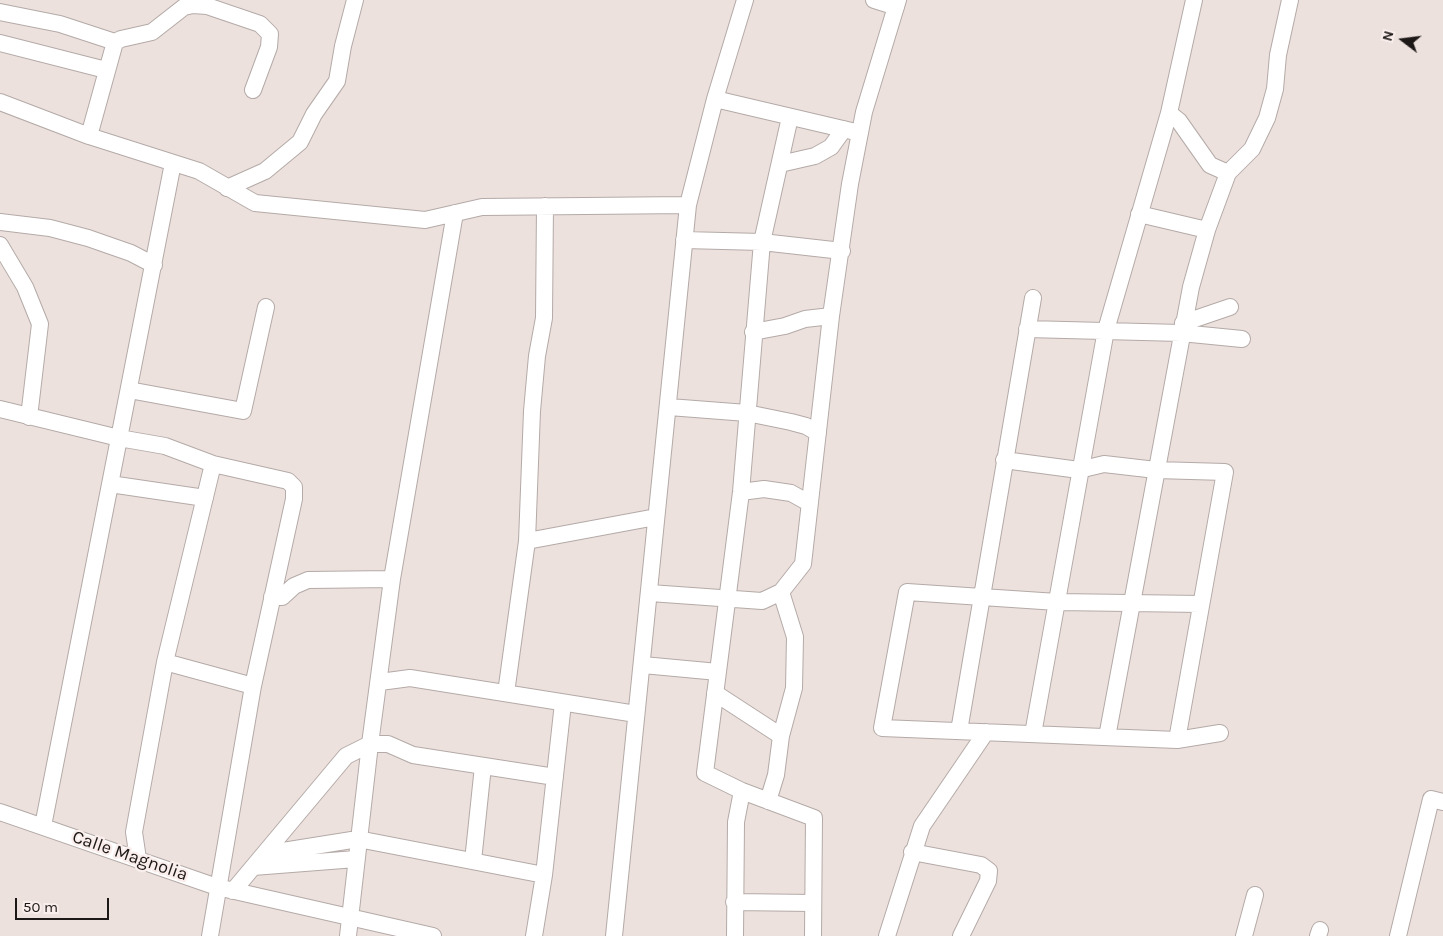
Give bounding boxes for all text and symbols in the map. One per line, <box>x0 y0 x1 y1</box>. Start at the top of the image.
north arrow <box>1378 15 1428 65</box>
text: N <box>1379 29 1398 43</box>
street label: Calle Magnolia <box>69 826 191 886</box>
scale bar <box>18 888 111 920</box>
text: 50 m <box>23 898 58 916</box>

